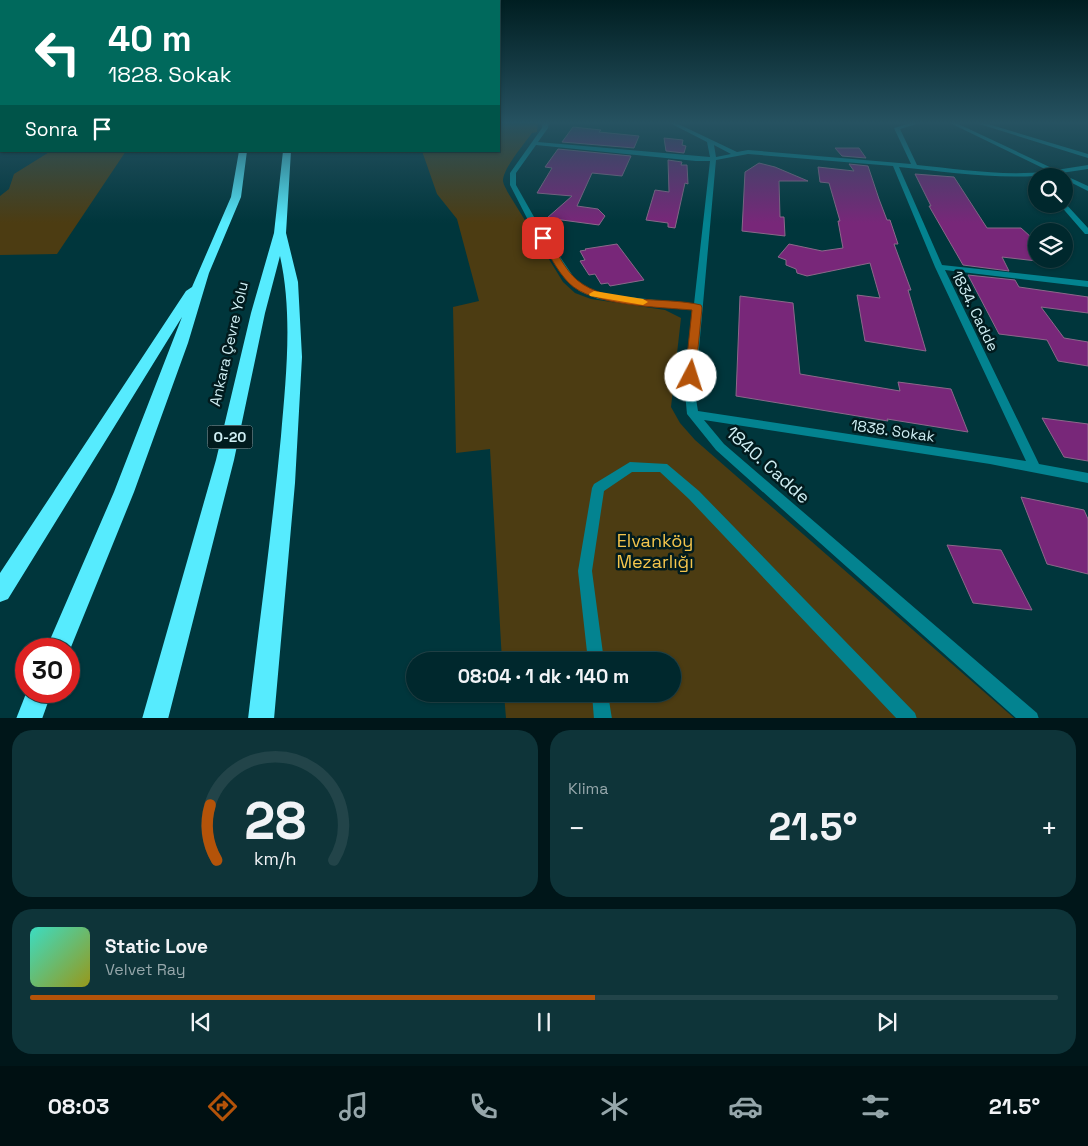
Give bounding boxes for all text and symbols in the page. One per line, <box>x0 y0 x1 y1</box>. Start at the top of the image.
text: 40 m <box>108 17 192 61</box>
icon: left <box>25 20 90 85</box>
text: 1828. Sokak <box>108 60 232 88</box>
icon: arrive <box>88 115 116 143</box>
text: Sonra <box>25 117 78 142</box>
map controls <box>1028 168 1073 268</box>
button: search <box>1028 168 1073 213</box>
pin <box>522 217 564 259</box>
button: layers <box>1028 223 1073 268</box>
icon: arrive <box>529 224 557 252</box>
street label: 1834. Cadde <box>948 267 1003 354</box>
street label: Ankara Çevre Yolu <box>205 280 252 408</box>
position arrow <box>664 349 716 401</box>
street label: 1838. Sokak <box>850 415 936 446</box>
street label: 1840. Cadde <box>721 421 815 508</box>
road number: O-20 <box>208 426 252 448</box>
park label: Elvanköy Mezarlığı <box>616 529 694 573</box>
speed limit sign: 30 <box>15 638 80 703</box>
text: 08:04 · 1 dk · 140 m <box>458 664 629 689</box>
text: Klima <box>568 778 609 799</box>
text: 28 <box>244 788 306 854</box>
text: 21.5° <box>769 803 857 851</box>
text: − <box>568 810 585 846</box>
text: + <box>1041 810 1058 846</box>
text: km/h <box>254 847 296 870</box>
text: Static Love <box>105 934 208 959</box>
text: Velvet Ray <box>105 959 186 980</box>
icon: previous <box>187 1008 215 1036</box>
icon: pause <box>530 1008 558 1036</box>
icon: next <box>873 1008 901 1036</box>
icon: directions <box>205 1089 240 1124</box>
icon: music <box>336 1089 371 1124</box>
icon: phone <box>466 1089 501 1124</box>
icon: climate <box>597 1089 632 1124</box>
icon: car <box>728 1089 763 1124</box>
icon: filters <box>858 1089 893 1124</box>
text: 08:03 <box>48 1092 109 1120</box>
text: 21.5° <box>989 1092 1040 1120</box>

